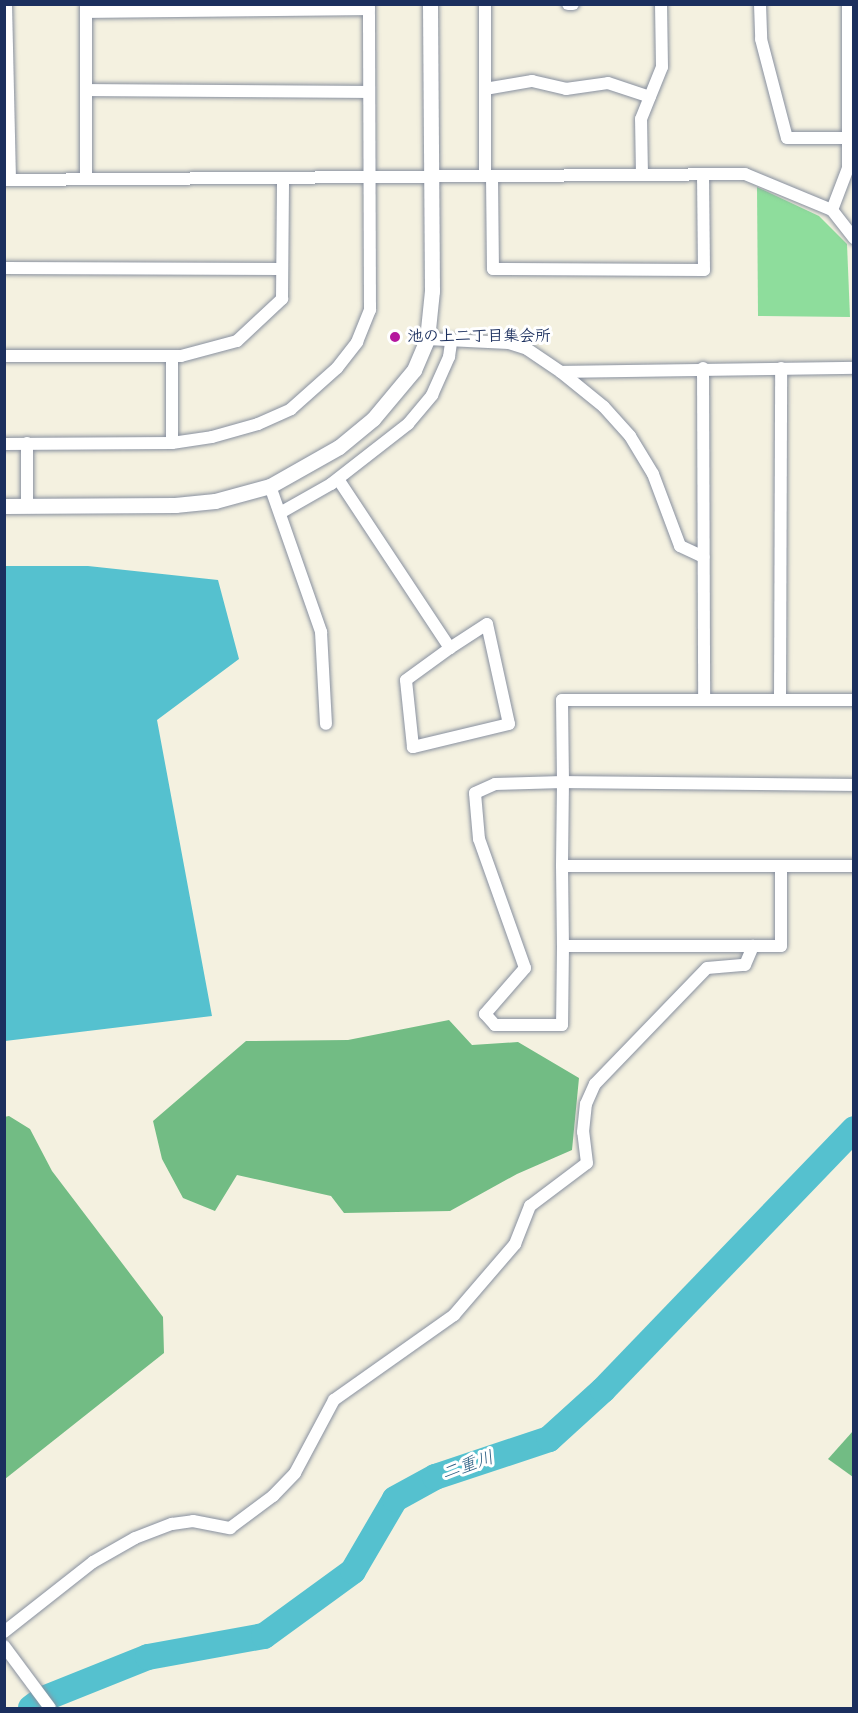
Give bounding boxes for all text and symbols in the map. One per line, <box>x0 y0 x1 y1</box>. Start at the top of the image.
place label: 池の上二丁目集会所 <box>407 327 551 347</box>
marker: 池の上二丁目集会所 <box>388 330 402 344</box>
water label: 二重川 <box>439 1447 497 1485</box>

